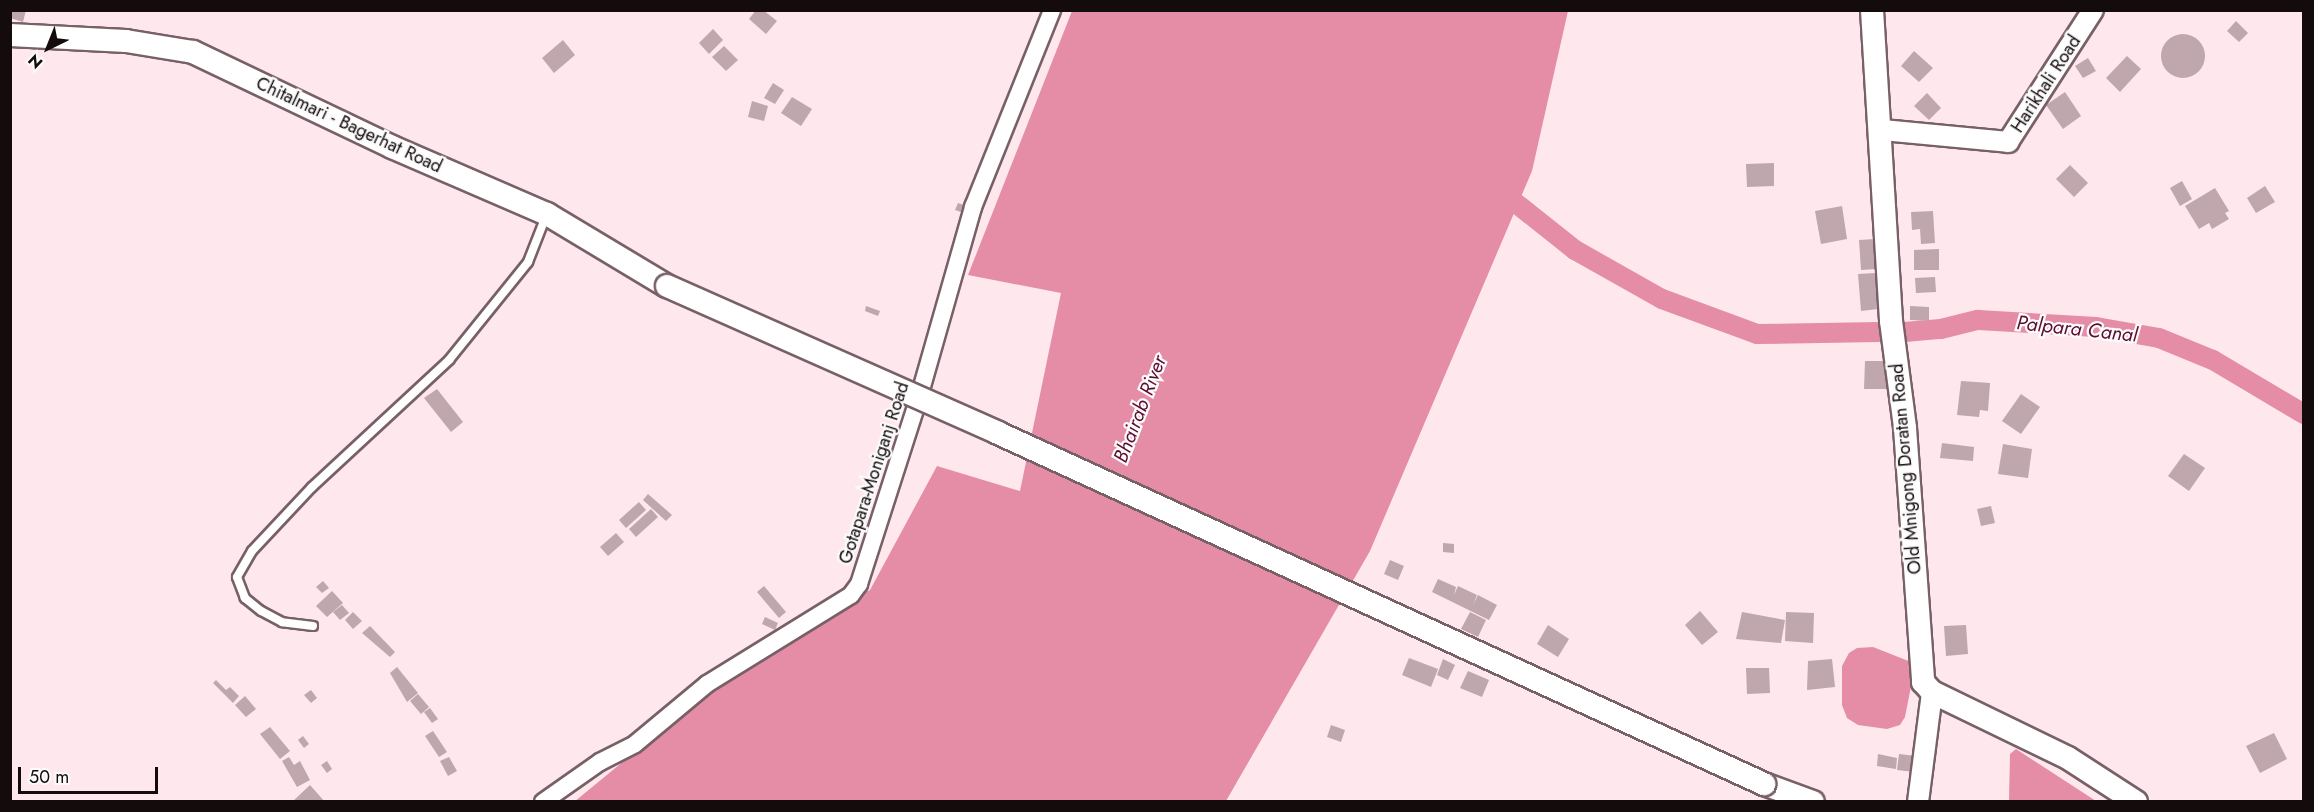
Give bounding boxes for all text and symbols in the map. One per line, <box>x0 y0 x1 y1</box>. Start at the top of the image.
north arrow <box>18 18 78 78</box>
street label: Harikhali Road <box>2007 31 2085 137</box>
text: N <box>23 49 48 74</box>
street label: Chitalmari - Bagerhat Road <box>253 72 445 178</box>
water label: Palpara Canal <box>2015 311 2139 347</box>
water label: Bhairab River <box>1109 352 1171 466</box>
street label: Old Mnigong Doratan Road <box>1886 363 1926 575</box>
street label: Gotapara-Moniganj Road <box>834 379 914 567</box>
scale bar <box>21 755 160 793</box>
text: 50 m <box>29 764 69 790</box>

